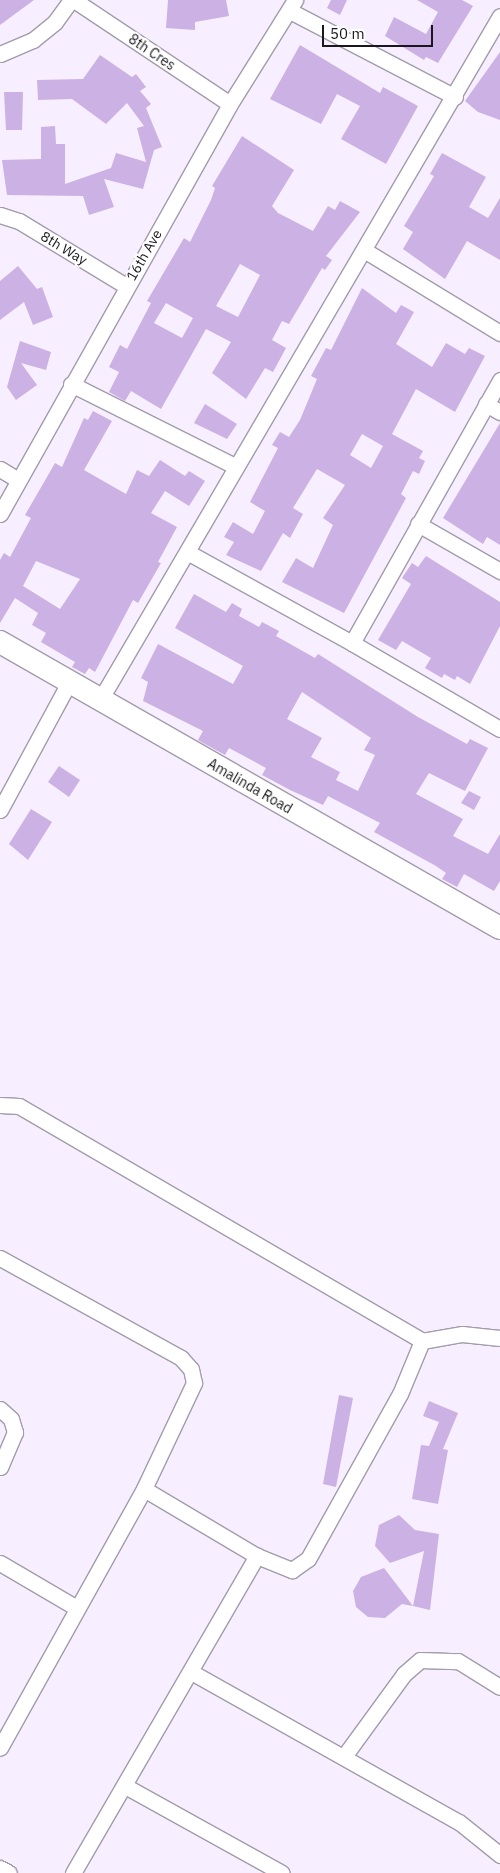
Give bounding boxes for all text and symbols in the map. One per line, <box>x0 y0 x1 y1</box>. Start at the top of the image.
scale bar <box>325 15 436 47</box>
text: 50 m <box>330 24 365 43</box>
street label: 8th Cres <box>125 30 179 74</box>
street label: 16th Ave <box>123 226 165 284</box>
street label: 8th Way <box>38 228 90 268</box>
street label: Amalinda Road <box>205 755 295 817</box>

